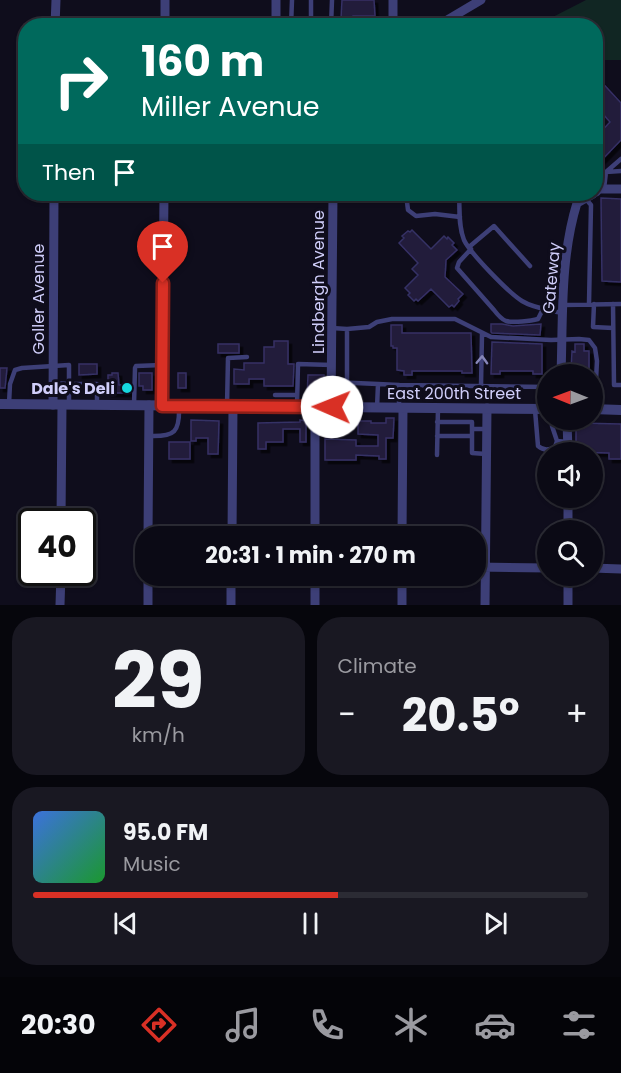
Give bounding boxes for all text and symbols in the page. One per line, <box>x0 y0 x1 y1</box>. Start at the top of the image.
text: 160 m <box>141 32 264 91</box>
icon: right <box>42 42 120 120</box>
text: Miller Avenue <box>141 88 320 125</box>
icon: arrive <box>108 156 141 189</box>
text: Then <box>42 157 96 188</box>
street label: Lindbergh Avenue <box>307 210 330 354</box>
pin <box>137 221 188 283</box>
icon: arrive <box>146 230 179 263</box>
street label: Gateway <box>537 241 566 315</box>
street label: Goller Avenue <box>27 244 50 354</box>
one-way arrow <box>475 355 488 364</box>
north arrow <box>537 364 603 430</box>
map controls <box>537 364 603 586</box>
position arrow <box>300 375 364 439</box>
place label: Dale's Deli <box>31 377 115 400</box>
marker: Dale's Deli <box>120 381 134 395</box>
street label: East 200th Street <box>387 382 521 405</box>
button: sound <box>537 442 603 508</box>
speed limit sign: 40 <box>18 508 96 586</box>
button: search <box>537 520 603 586</box>
text: 20:31 · 1 min · 270 m <box>205 540 416 571</box>
text: 29 <box>112 626 205 735</box>
text: Climate <box>338 652 417 680</box>
text: 20.5° <box>402 684 519 747</box>
text: − <box>338 691 356 738</box>
text: + <box>565 691 588 738</box>
text: km/h <box>132 721 185 749</box>
text: 95.0 FM <box>123 817 208 848</box>
text: Music <box>123 850 181 878</box>
icon: previous <box>109 907 142 940</box>
icon: pause <box>294 907 327 940</box>
icon: next <box>479 907 512 940</box>
icon: directions <box>138 1004 180 1046</box>
icon: music <box>222 1004 264 1046</box>
icon: phone <box>306 1004 348 1046</box>
icon: climate <box>390 1004 432 1046</box>
icon: car <box>474 1004 516 1046</box>
icon: filters <box>558 1004 600 1046</box>
text: 20:30 <box>21 1006 96 1043</box>

